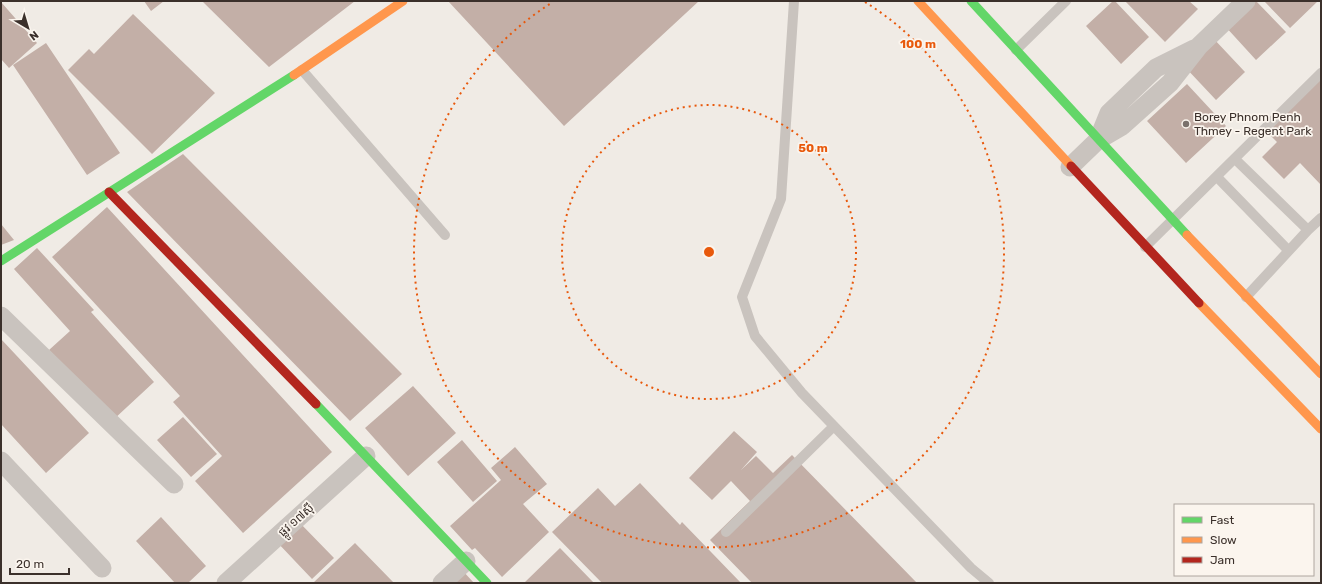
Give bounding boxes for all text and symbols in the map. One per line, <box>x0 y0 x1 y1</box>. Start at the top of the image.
north arrow <box>8 8 48 48</box>
text: N <box>27 28 41 43</box>
text: 100 m <box>900 37 936 51</box>
place label: Borey Phnom Penh Thmey - Regent Park <box>1194 110 1312 138</box>
marker: Borey Phnom Penh Thmey - Regent Park <box>1181 119 1191 129</box>
text: 50 m <box>798 141 828 155</box>
centre of rings <box>702 245 716 259</box>
street label: ផ្លូវ ១៧ស៊ី <box>275 501 319 542</box>
legend <box>1174 504 1314 576</box>
text: Fast <box>1210 513 1234 527</box>
text: Slow <box>1210 533 1237 547</box>
scale bar <box>10 550 69 576</box>
text: Jam <box>1210 553 1235 567</box>
text: 20 m <box>16 557 44 571</box>

